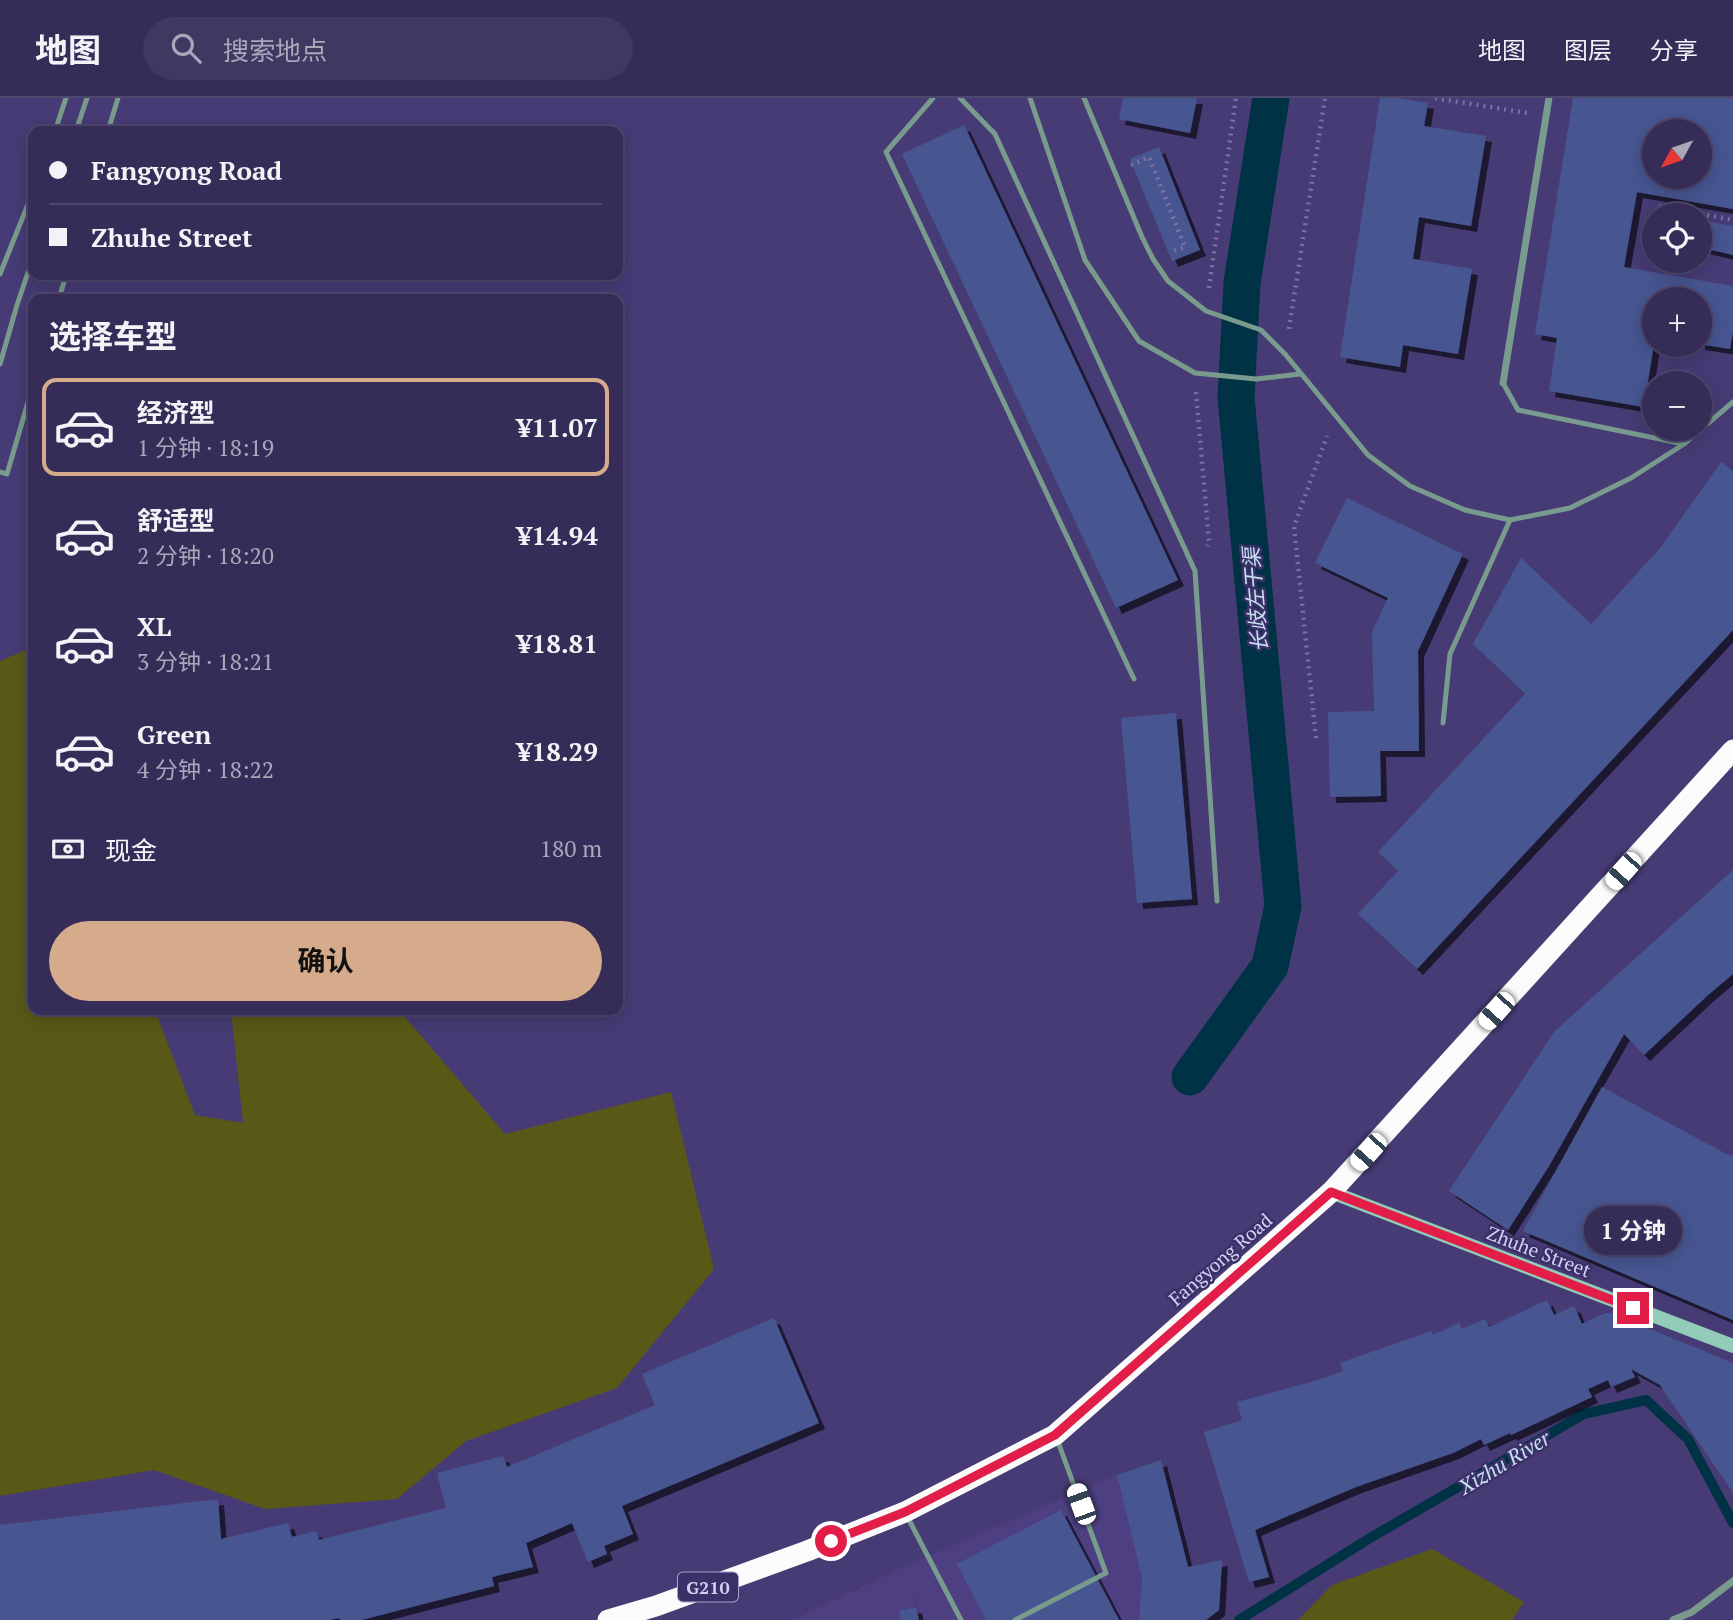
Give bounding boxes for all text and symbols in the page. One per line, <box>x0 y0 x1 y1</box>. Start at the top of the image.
search box <box>143 17 633 80</box>
text: 地图 <box>35 28 101 71</box>
icon: search <box>167 29 205 67</box>
text: 搜索地点 <box>223 33 327 67</box>
text: 地图 <box>1478 34 1526 66</box>
text: 图层 <box>1564 34 1612 66</box>
text: 分享 <box>1650 34 1698 66</box>
north arrow <box>1642 119 1712 189</box>
map controls <box>1642 119 1712 441</box>
text: Fangyong Road <box>91 153 282 187</box>
button: locate <box>1642 203 1712 273</box>
text: Zhuhe Street <box>91 220 252 254</box>
button: + <box>1642 287 1712 357</box>
text: 选择车型 <box>49 315 177 357</box>
button: − <box>1642 371 1712 441</box>
text: 经济型 <box>137 395 215 429</box>
icon: car <box>53 396 116 459</box>
text: ¥11.07 <box>517 410 598 444</box>
text: 1 分钟 · 18:19 <box>137 432 274 463</box>
text: 舒适型 <box>137 503 215 537</box>
icon: car <box>53 504 116 567</box>
text: ¥14.94 <box>517 518 598 552</box>
text: 2 分钟 · 18:20 <box>137 540 274 571</box>
water label: 长歧左干渠 <box>1236 543 1274 654</box>
text: XL <box>137 609 171 643</box>
icon: car <box>53 612 116 675</box>
text: ¥18.81 <box>517 626 598 660</box>
text: 3 分钟 · 18:21 <box>137 646 274 677</box>
text: Green <box>137 717 211 751</box>
icon: car <box>53 720 116 783</box>
text: ¥18.29 <box>517 734 598 768</box>
text: 4 分钟 · 18:22 <box>137 754 274 785</box>
icon: cash <box>49 830 87 868</box>
text: 现金 <box>105 833 157 867</box>
text: 180 m <box>540 833 602 864</box>
car <box>1602 848 1645 894</box>
button: 确认 <box>49 921 602 1001</box>
car <box>1475 988 1518 1034</box>
car <box>1347 1129 1390 1175</box>
callout: 1 分钟 <box>1584 1206 1682 1256</box>
street label: Fangyong Road <box>1163 1207 1277 1311</box>
text: 1 分钟 <box>1600 1215 1666 1246</box>
street label: Zhuhe Street <box>1483 1220 1595 1282</box>
route end <box>1617 1292 1649 1324</box>
water label: Xizhu River <box>1452 1423 1556 1501</box>
car <box>1064 1481 1099 1527</box>
route start <box>815 1525 847 1557</box>
road number: G210 <box>678 1572 738 1602</box>

